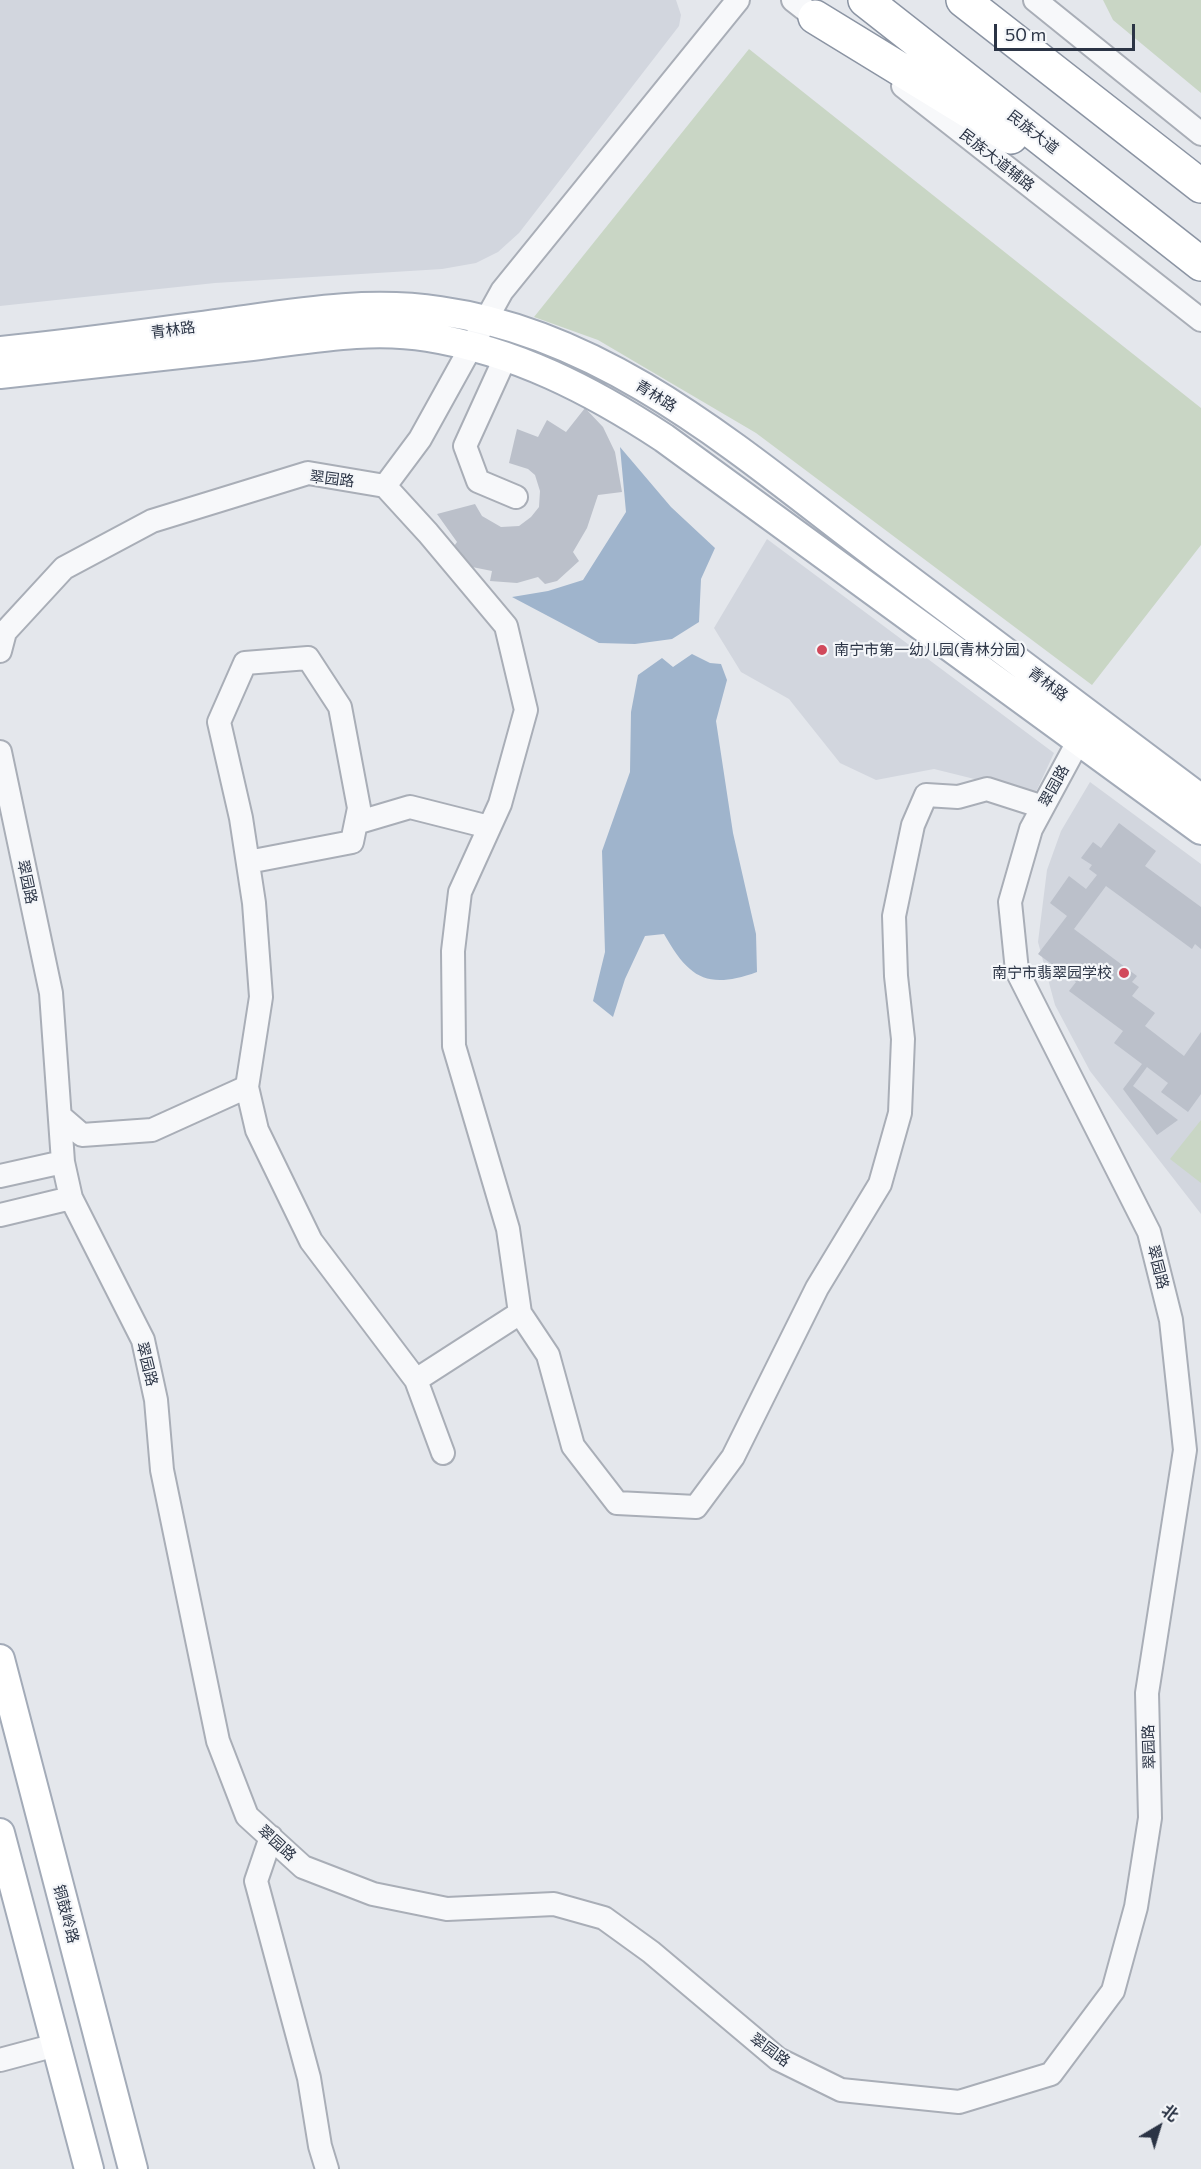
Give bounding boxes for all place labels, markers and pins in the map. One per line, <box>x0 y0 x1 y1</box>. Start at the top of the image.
place label: 南宁市第一幼儿园(青林分园) <box>834 641 1026 659</box>
marker: 南宁市第一幼儿园(青林分园) <box>815 643 829 657</box>
place label: 南宁市翡翠园学校 <box>992 964 1112 982</box>
marker: 南宁市翡翠园学校 <box>1117 966 1131 980</box>

